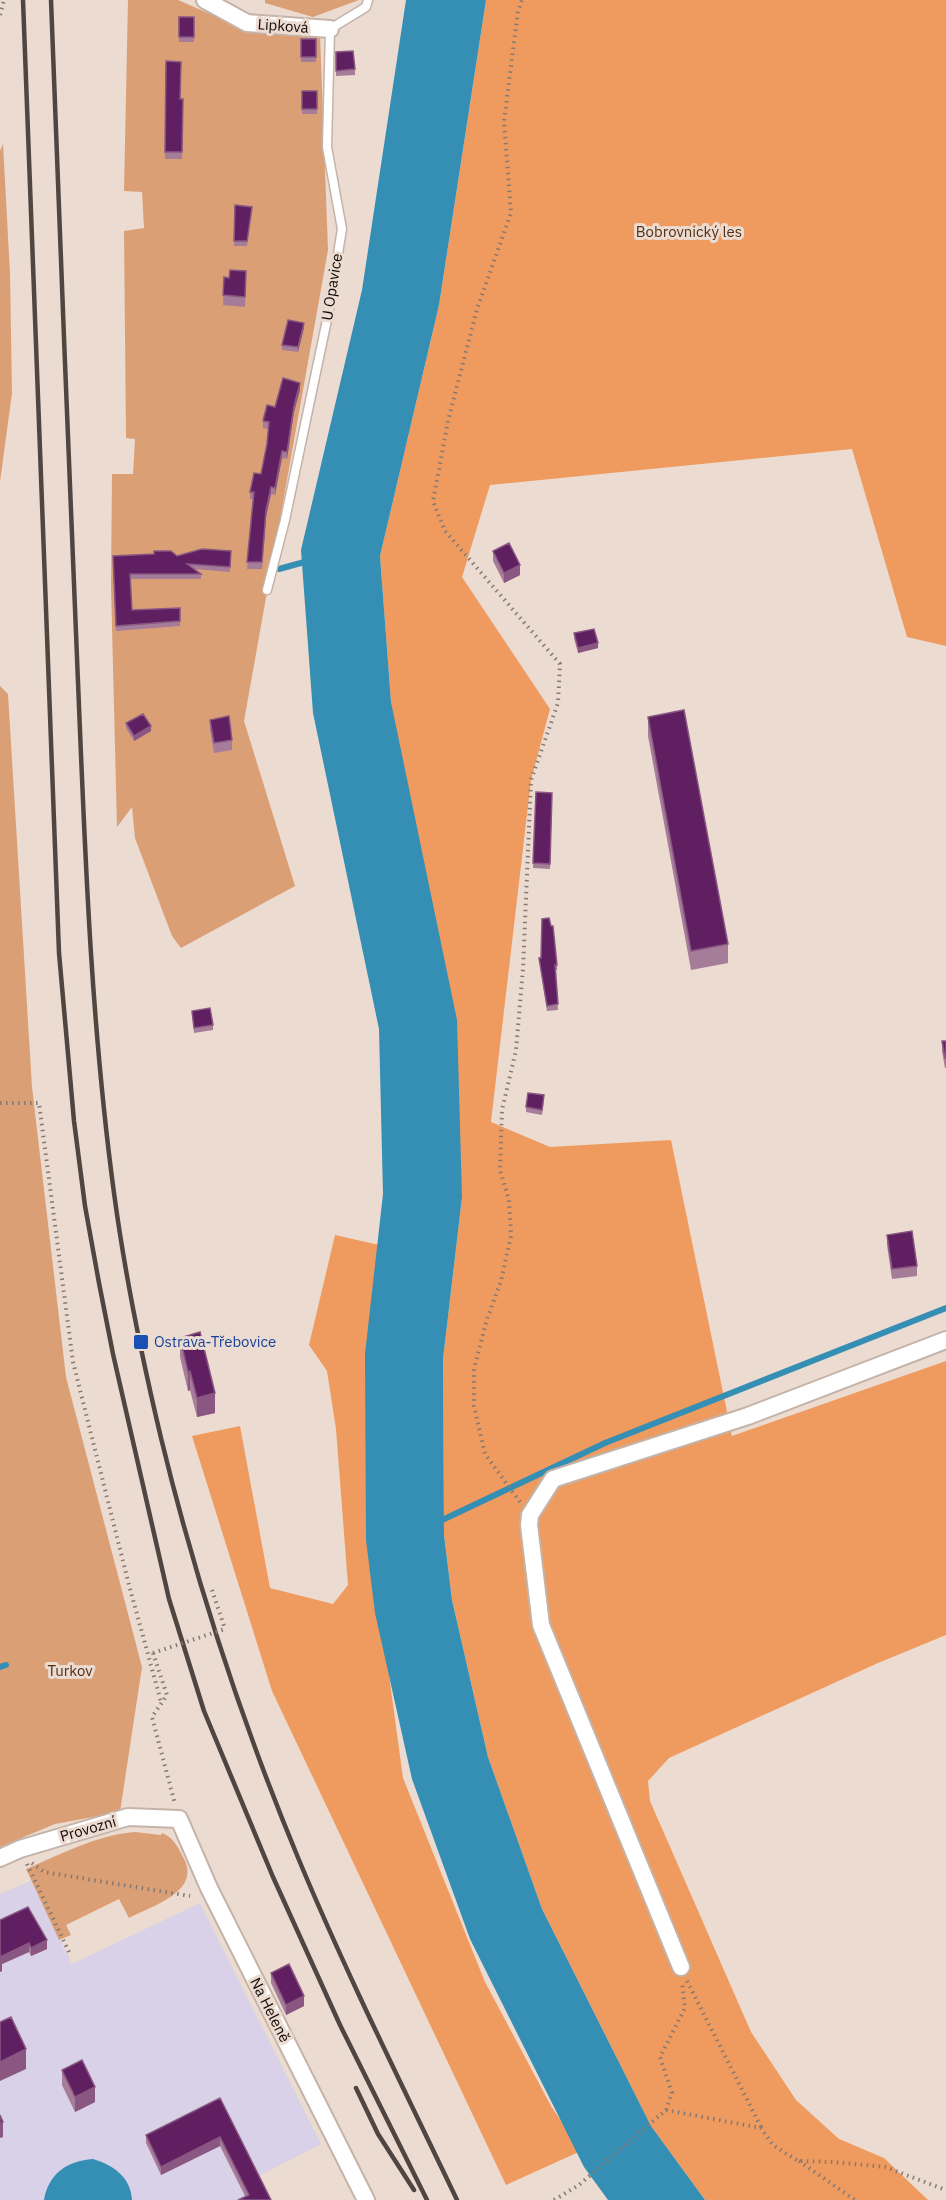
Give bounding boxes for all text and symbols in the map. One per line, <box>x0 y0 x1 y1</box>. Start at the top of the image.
street label: Lipková <box>257 14 309 37</box>
park label: Bobrovnický les <box>636 222 742 241</box>
street label: U Opavice <box>317 252 346 322</box>
place label: Ostrava-Třebovice <box>154 1332 276 1351</box>
marker: Ostrava-Třebovice <box>132 1333 150 1351</box>
park label: Turkov <box>47 1661 93 1680</box>
street label: Provozní <box>58 1811 118 1846</box>
street label: Na Heleně <box>246 1974 295 2045</box>

